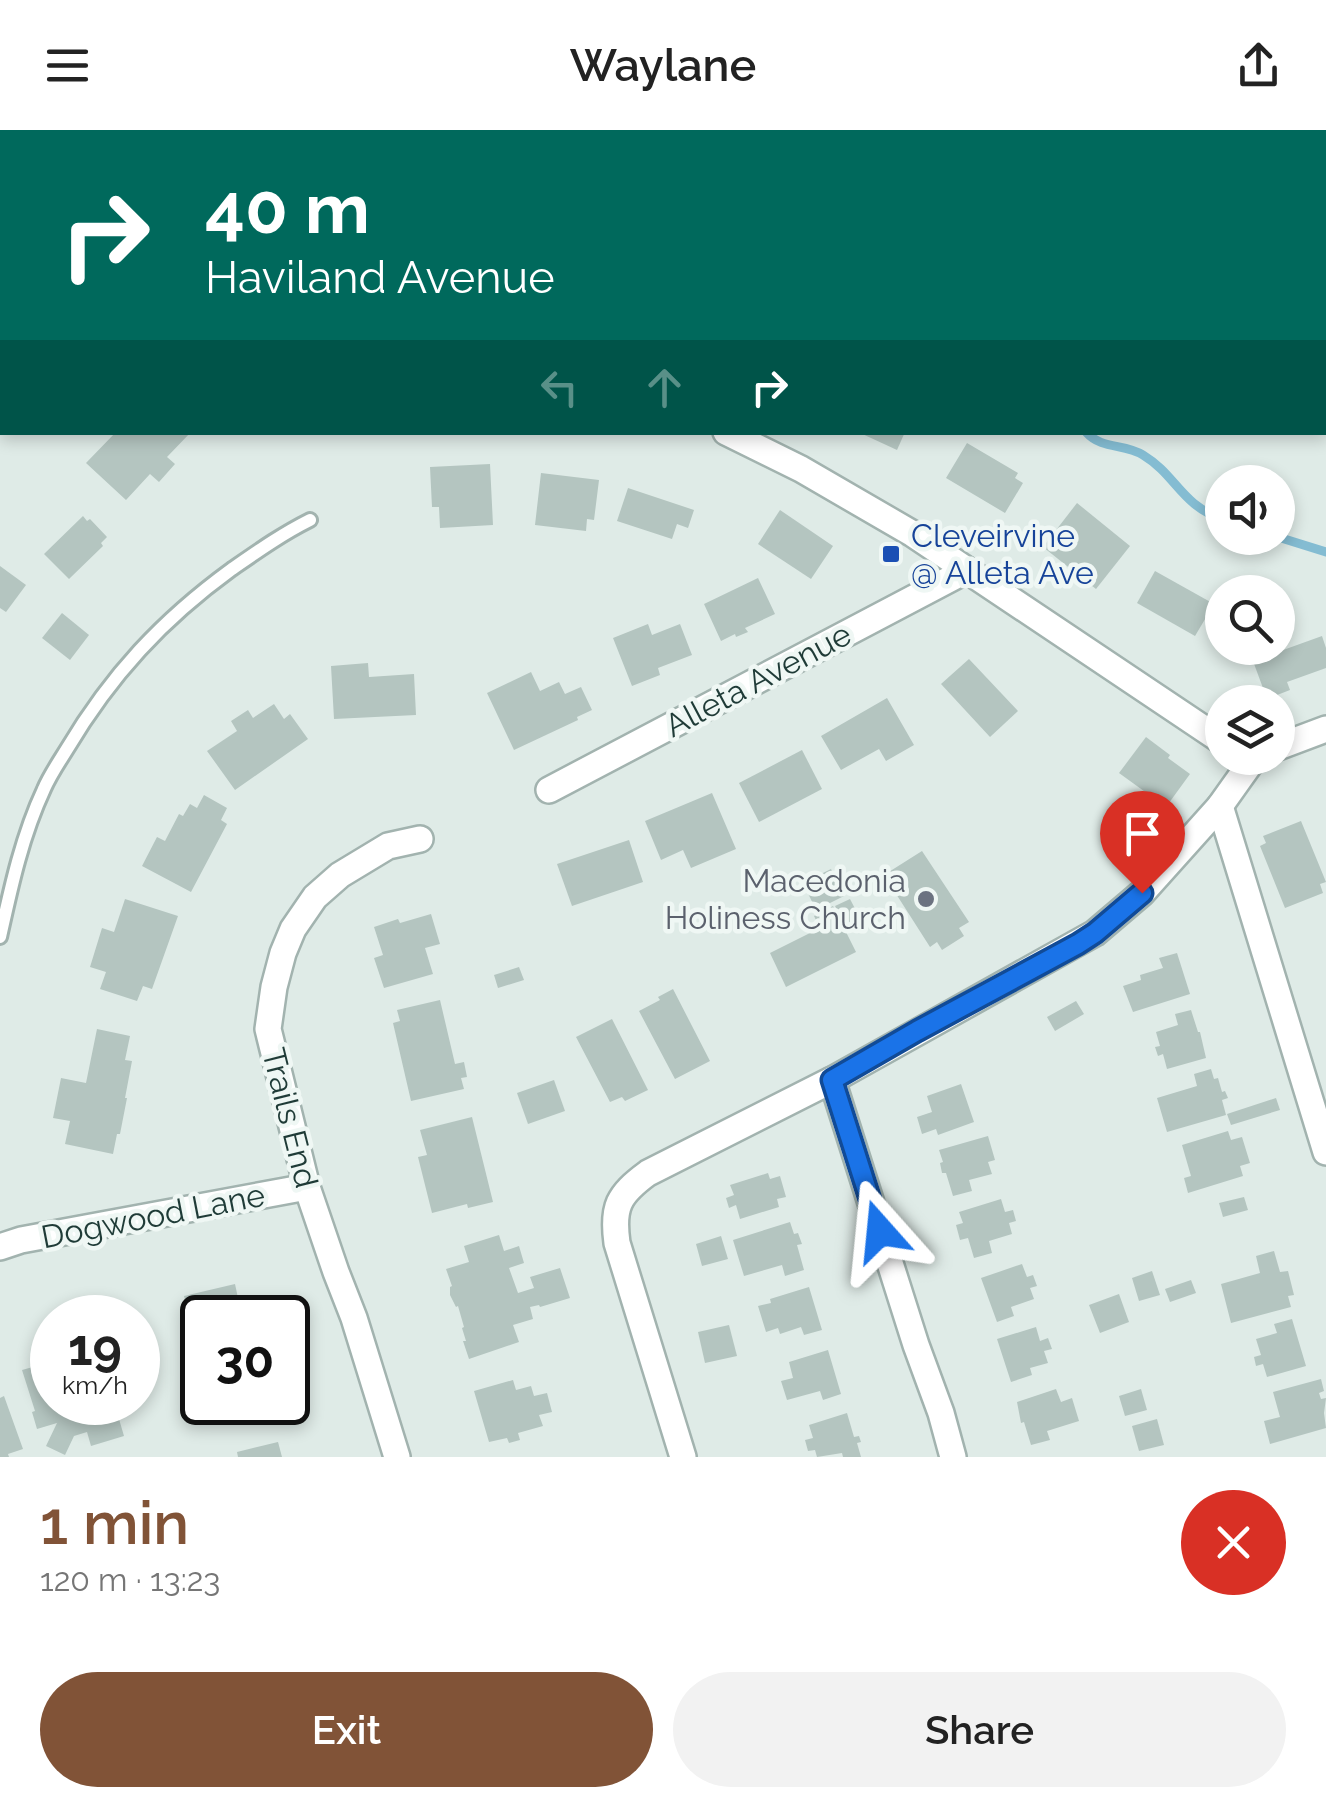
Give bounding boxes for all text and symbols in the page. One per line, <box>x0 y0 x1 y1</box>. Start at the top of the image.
icon: menu <box>40 38 95 93</box>
icon: share <box>1231 38 1286 93</box>
text: Waylane <box>570 39 756 92</box>
text: 40 m <box>205 167 370 249</box>
icon: right <box>40 170 170 300</box>
text: Haviland Avenue <box>205 251 555 304</box>
icon: left <box>532 360 587 415</box>
icon: ahead <box>637 360 692 415</box>
icon: right <box>742 360 797 415</box>
map controls <box>1205 465 1295 775</box>
button: sound <box>1205 465 1295 555</box>
place label: Cleveirvine @ Alleta Ave <box>911 517 1094 591</box>
marker: Cleveirvine @ Alleta Ave <box>880 543 902 565</box>
button: search <box>1205 575 1295 665</box>
street label: Alleta Avenue <box>658 615 857 744</box>
button: layers <box>1205 685 1295 775</box>
pin <box>1100 791 1185 894</box>
icon: arrive <box>1115 806 1170 861</box>
place label: Macedonia Holiness Church <box>665 862 906 936</box>
marker: Macedonia Holiness Church <box>915 888 937 910</box>
street label: Trails End <box>255 1044 326 1191</box>
street label: Dogwood Lane <box>38 1176 268 1255</box>
position arrow <box>828 1179 932 1283</box>
speed limit sign: 30 <box>180 1295 310 1425</box>
text: 19 <box>68 1318 122 1377</box>
text: km/h <box>62 1370 128 1400</box>
text: 1 min <box>40 1488 189 1558</box>
button: close <box>1181 1490 1286 1595</box>
text: 120 m · 13:23 <box>40 1561 220 1598</box>
button: Exit <box>40 1672 653 1787</box>
button: Share <box>673 1672 1286 1787</box>

